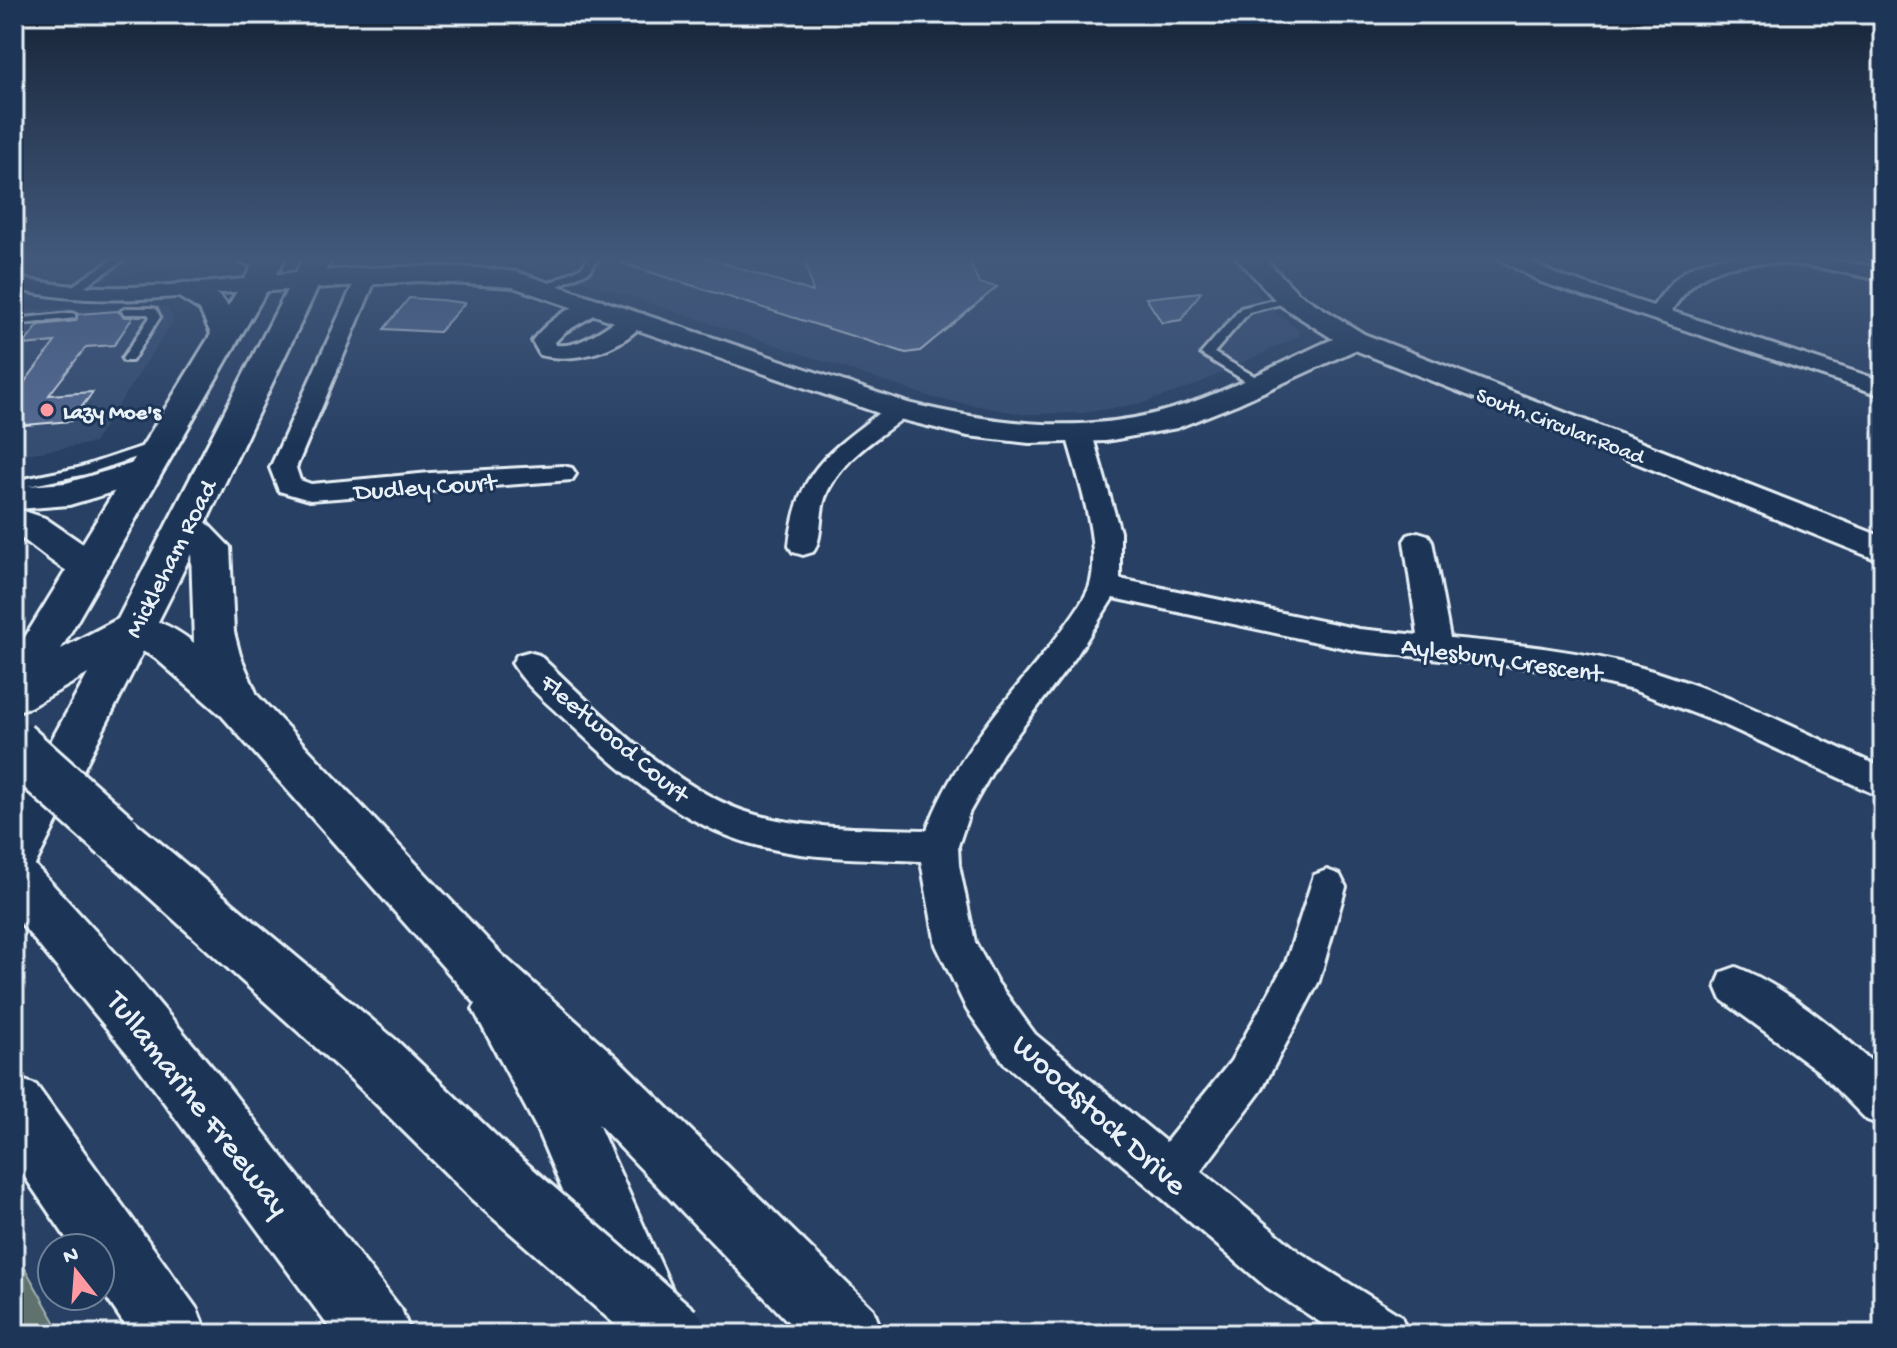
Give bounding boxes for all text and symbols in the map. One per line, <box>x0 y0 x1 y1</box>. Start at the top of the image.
street label: South Circular Road <box>1472 384 1649 473</box>
marker: Lazy Moe's <box>38 401 56 419</box>
place label: Lazy Moe's <box>63 401 163 427</box>
street label: Dudley Court <box>351 469 500 510</box>
street label: Mickleham Road <box>120 474 227 644</box>
street label: Aylesbury Crescent <box>1399 633 1606 692</box>
street label: Fleetwood Court <box>532 669 696 813</box>
street label: Tullamarine Freeway <box>95 983 296 1226</box>
street label: Woodstock Drive <box>1002 1028 1194 1206</box>
north arrow <box>36 1232 116 1312</box>
text: N <box>61 1242 82 1271</box>

